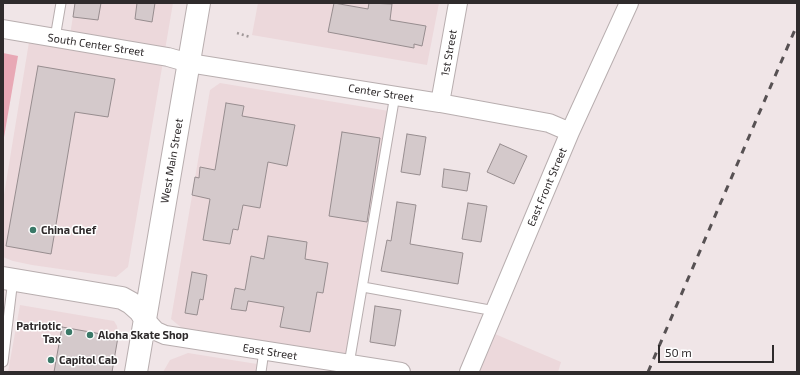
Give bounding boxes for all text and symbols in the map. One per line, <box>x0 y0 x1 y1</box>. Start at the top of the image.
street label: 1st Street <box>438 29 460 77</box>
street label: South Center Street <box>47 31 145 59</box>
street label: Center Street <box>347 81 415 105</box>
street label: West Main Street <box>158 117 186 205</box>
street label: East Front Street <box>524 146 570 228</box>
place label: China Chef <box>41 223 96 237</box>
marker: China Chef <box>28 225 38 235</box>
place label: Patriotic Tax <box>16 319 61 345</box>
marker: Patriotic Tax <box>64 327 74 337</box>
place label: Aloha Skate Shop <box>98 328 189 342</box>
marker: Aloha Skate Shop <box>85 330 95 340</box>
scale bar <box>660 337 776 363</box>
street label: East Street <box>242 341 298 363</box>
text: 50 m <box>665 345 692 359</box>
place label: Capitol Cab <box>59 353 118 367</box>
marker: Capitol Cab <box>46 355 56 365</box>

